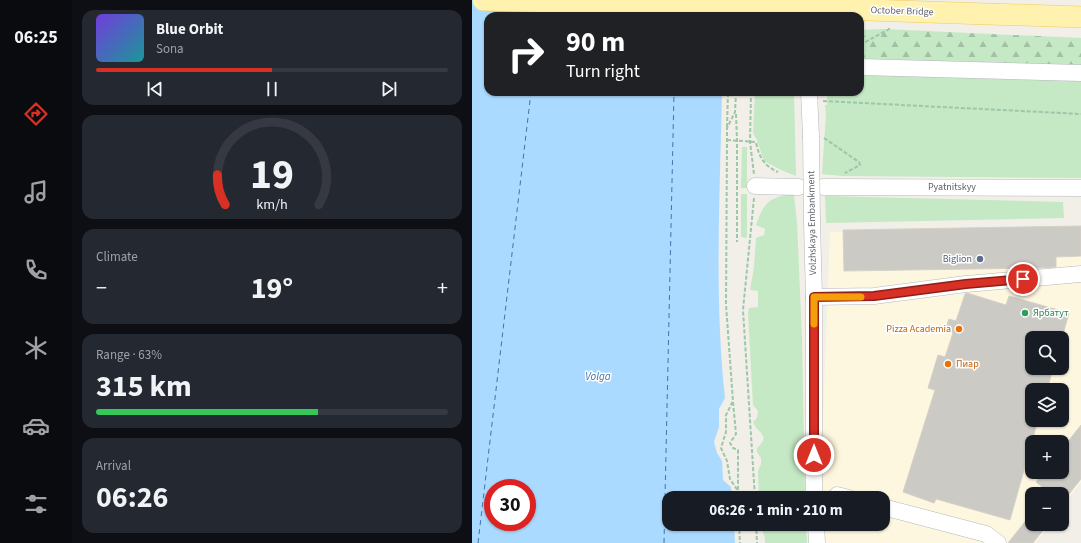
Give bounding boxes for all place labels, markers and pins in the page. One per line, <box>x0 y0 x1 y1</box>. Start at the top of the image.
place label: Biglion <box>943 252 972 266</box>
marker: Biglion <box>975 254 985 264</box>
pin <box>1006 262 1040 296</box>
place label: Ярбатут <box>1033 306 1069 320</box>
marker: Ярбатут <box>1020 308 1030 318</box>
place label: Pizza Academia <box>886 322 951 336</box>
marker: Pizza Academia <box>954 324 964 334</box>
place label: Пиар <box>956 357 979 371</box>
marker: Пиар <box>943 359 953 369</box>

